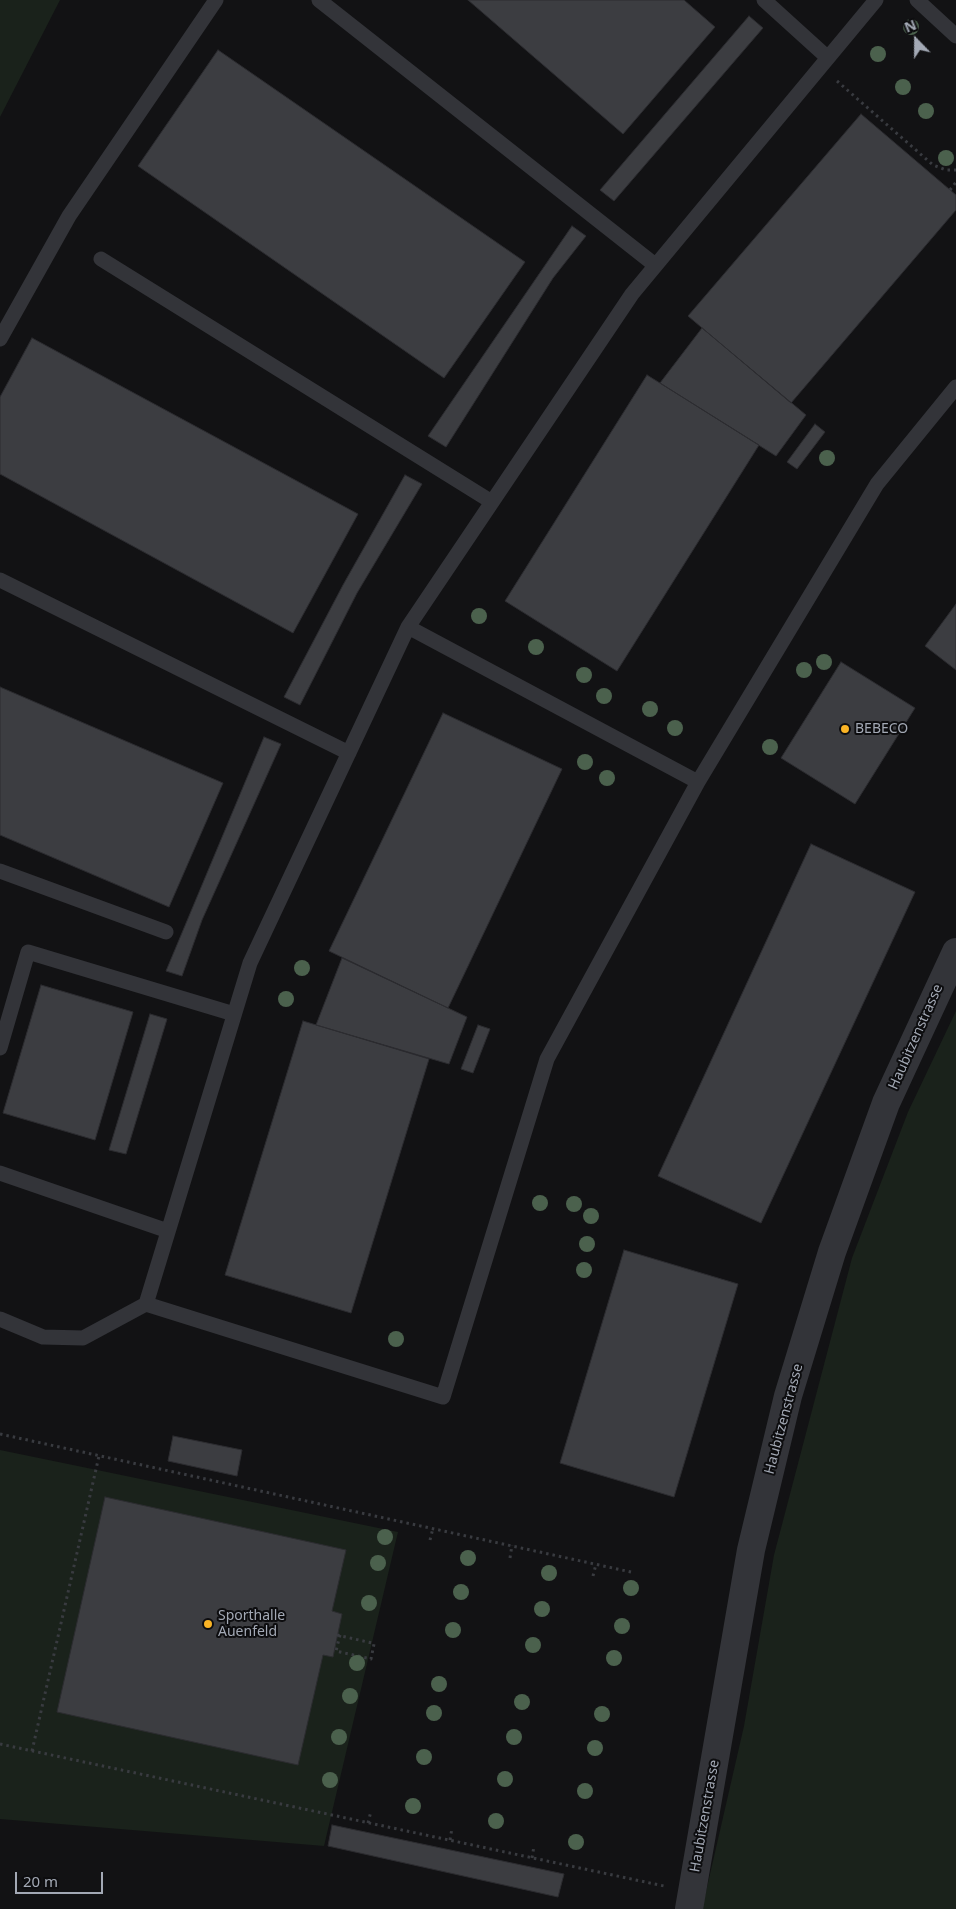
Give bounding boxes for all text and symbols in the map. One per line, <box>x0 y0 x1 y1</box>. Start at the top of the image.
north arrow <box>891 15 941 65</box>
text: N <box>901 15 919 37</box>
place label: BEBECO <box>855 721 908 737</box>
marker: BEBECO <box>839 723 851 735</box>
street label: Haubitzenstrasse <box>885 982 947 1092</box>
street label: Haubitzenstrasse <box>761 1362 807 1476</box>
place label: Sporthalle Auenfeld <box>218 1608 285 1640</box>
marker: Sporthalle Auenfeld <box>202 1618 214 1630</box>
street label: Haubitzenstrasse <box>687 1759 723 1873</box>
scale bar <box>18 1862 105 1894</box>
text: 20 m <box>23 1871 58 1891</box>

